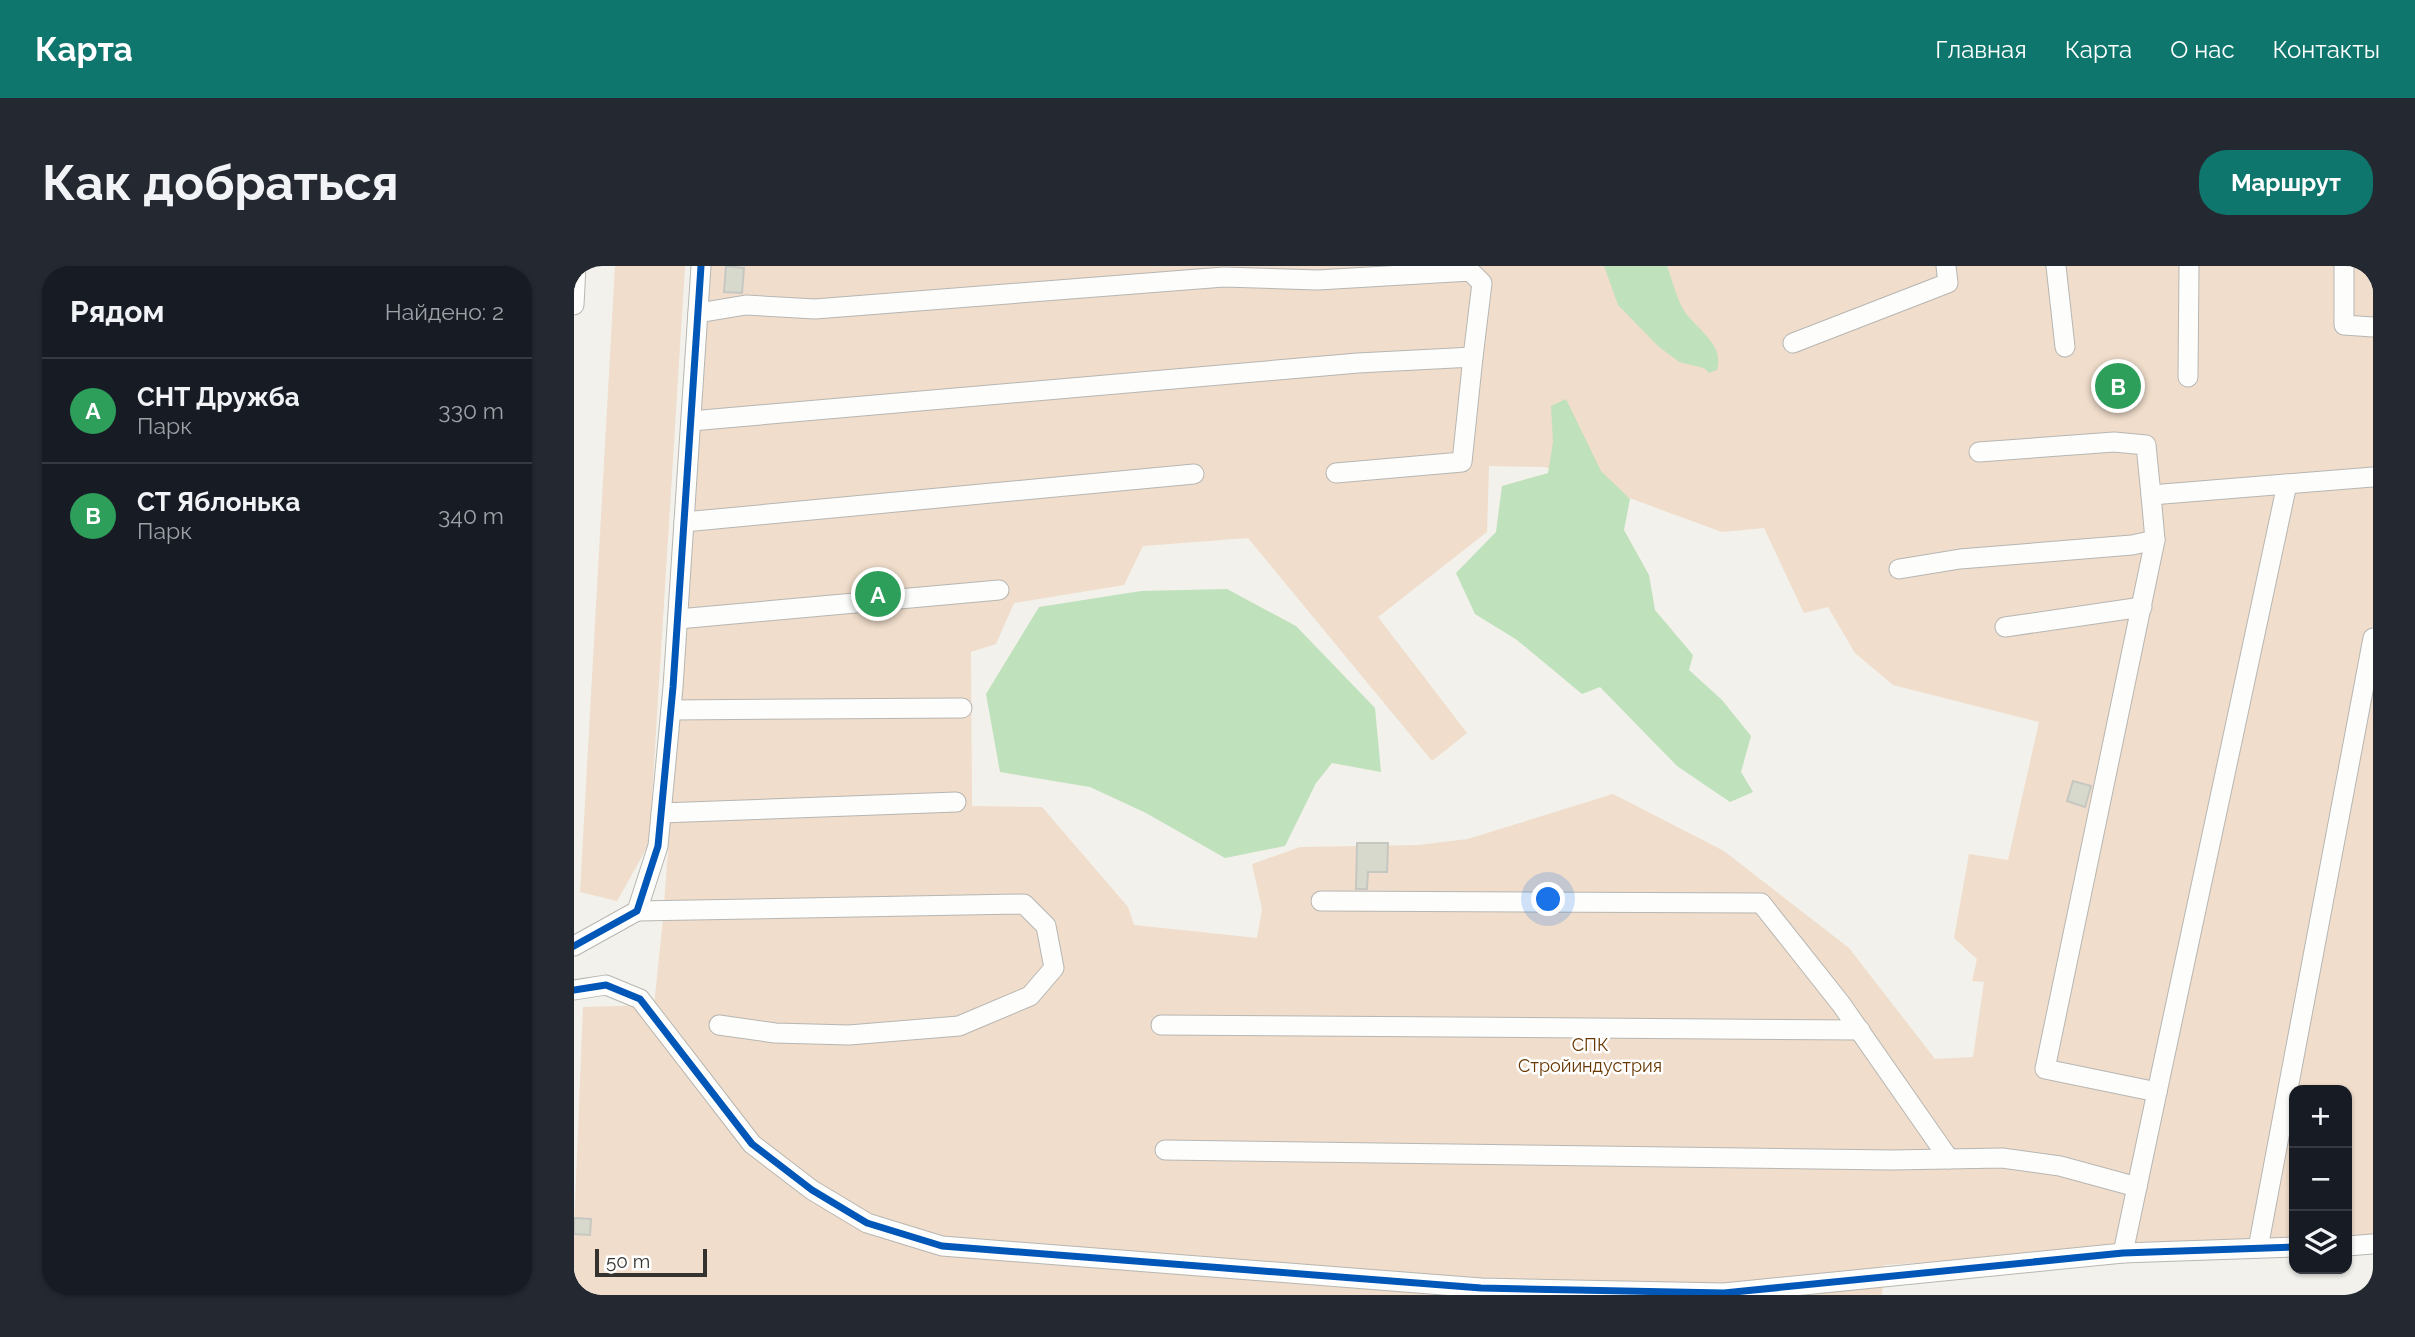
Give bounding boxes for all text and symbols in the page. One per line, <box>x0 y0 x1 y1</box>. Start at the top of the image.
text: Карта <box>35 30 133 69</box>
text: Главная <box>1935 35 2027 64</box>
text: Карта <box>2065 35 2132 64</box>
text: О нас <box>2170 35 2235 64</box>
text: Контакты <box>2273 35 2380 64</box>
button: Маршрут <box>2199 150 2373 215</box>
text: Как добраться <box>42 154 399 211</box>
text: Рядом <box>70 294 164 329</box>
text: Найдено: 2 <box>385 298 504 325</box>
pin: B <box>2095 360 2141 412</box>
text: СНТ Дружба <box>137 382 300 412</box>
text: A <box>85 397 101 424</box>
text: 330 m <box>438 397 504 424</box>
text: Парк <box>137 412 192 439</box>
text: СТ Яблонька <box>137 487 301 517</box>
text: B <box>85 502 101 529</box>
text: 340 m <box>438 502 504 529</box>
text: Парк <box>137 517 192 544</box>
pin: A <box>855 568 901 620</box>
your location <box>1531 882 1565 916</box>
park label: СПК Стройиндустрия <box>1518 1034 1662 1076</box>
map controls <box>2289 1085 2352 1274</box>
button: + <box>2289 1085 2352 1148</box>
button: − <box>2289 1148 2352 1211</box>
button: layers <box>2289 1211 2352 1274</box>
scale bar <box>595 1246 707 1278</box>
text: 50 m <box>606 1250 650 1272</box>

